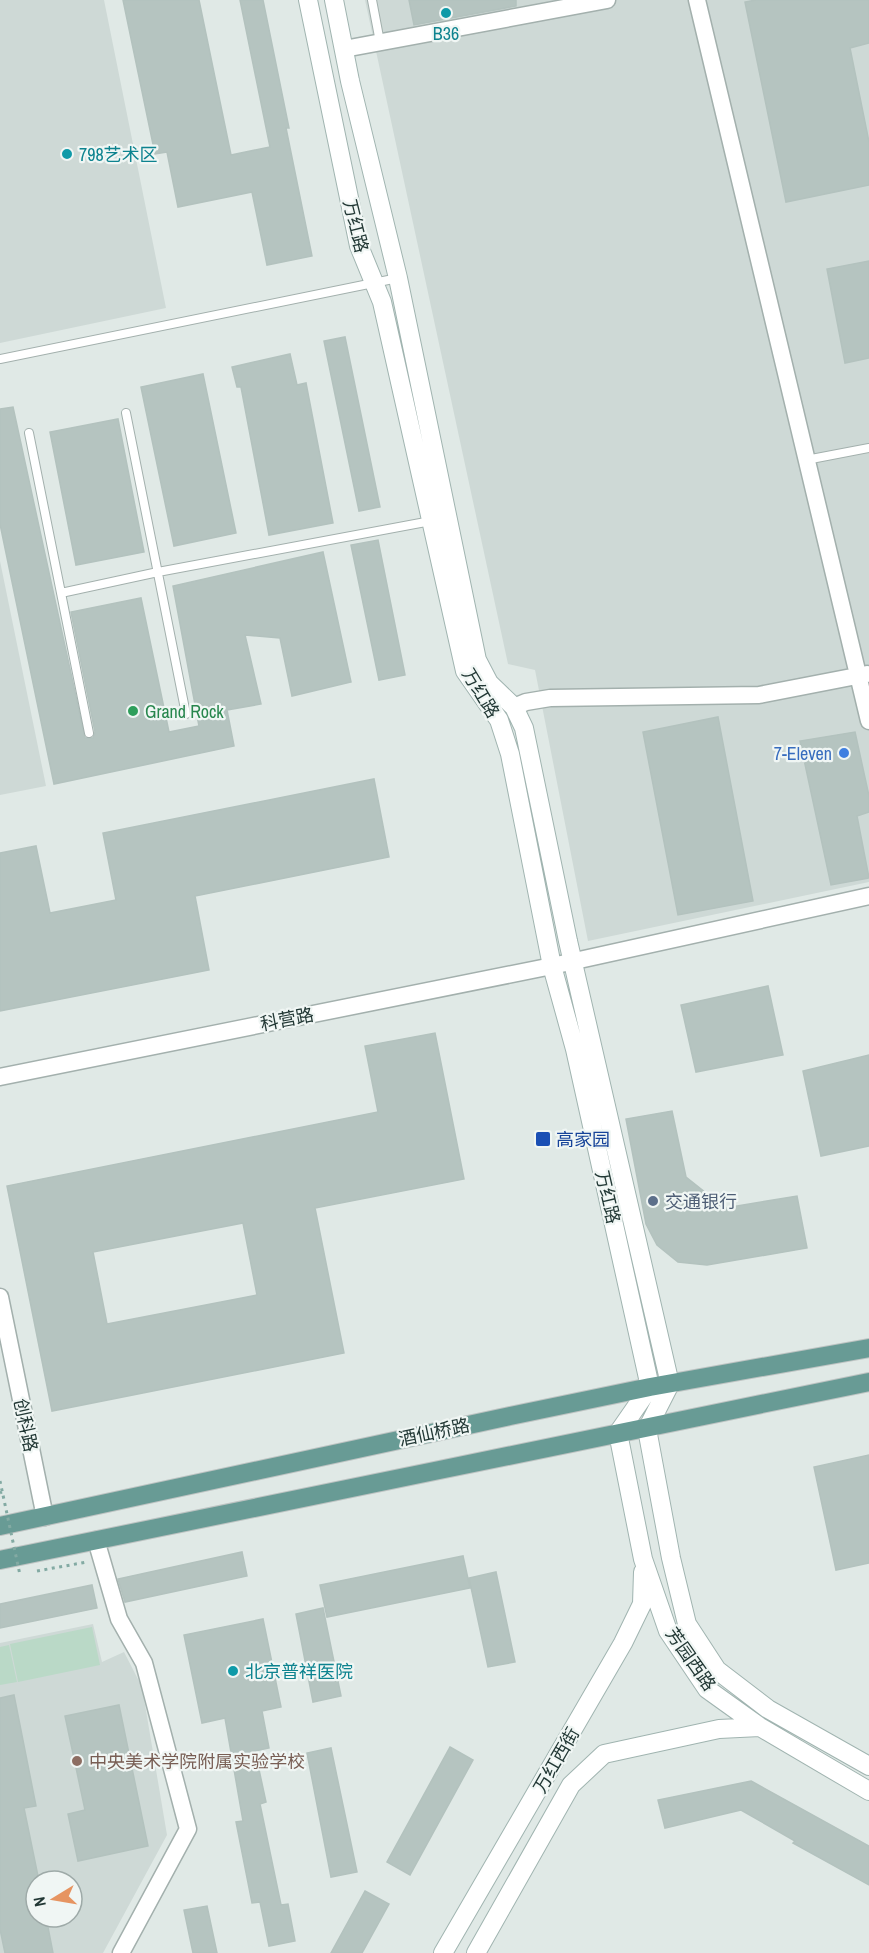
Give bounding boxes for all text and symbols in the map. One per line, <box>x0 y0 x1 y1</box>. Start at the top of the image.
marker: B36 <box>439 6 453 20</box>
place label: B36 <box>433 21 459 46</box>
place label: 798艺术区 <box>79 142 158 167</box>
marker: 798艺术区 <box>60 147 74 161</box>
street label: 万红路 <box>337 197 375 255</box>
street label: 万红路 <box>456 663 506 723</box>
place label: Grand Rock <box>145 699 224 724</box>
marker: Grand Rock <box>126 704 140 718</box>
place label: 7-Eleven <box>774 741 832 766</box>
marker: 7-Eleven <box>837 746 851 760</box>
street label: 科营路 <box>258 1002 316 1036</box>
place label: 高家园 <box>556 1127 610 1152</box>
marker: 高家园 <box>534 1130 552 1148</box>
street label: 万红路 <box>590 1168 626 1226</box>
place label: 交通银行 <box>665 1189 737 1214</box>
marker: 交通银行 <box>646 1194 660 1208</box>
street label: 创科路 <box>8 1396 44 1454</box>
street label: 酒仙桥路 <box>396 1412 472 1452</box>
street label: 芳园西路 <box>660 1622 722 1696</box>
place label: 北京普祥医院 <box>245 1659 353 1684</box>
marker: 北京普祥医院 <box>226 1664 240 1678</box>
street label: 万红西街 <box>527 1723 585 1797</box>
place label: 中央美术学院附属实验学校 <box>89 1749 305 1774</box>
marker: 中央美术学院附属实验学校 <box>70 1754 84 1768</box>
north arrow <box>24 1869 84 1929</box>
text: N <box>28 1895 51 1909</box>

